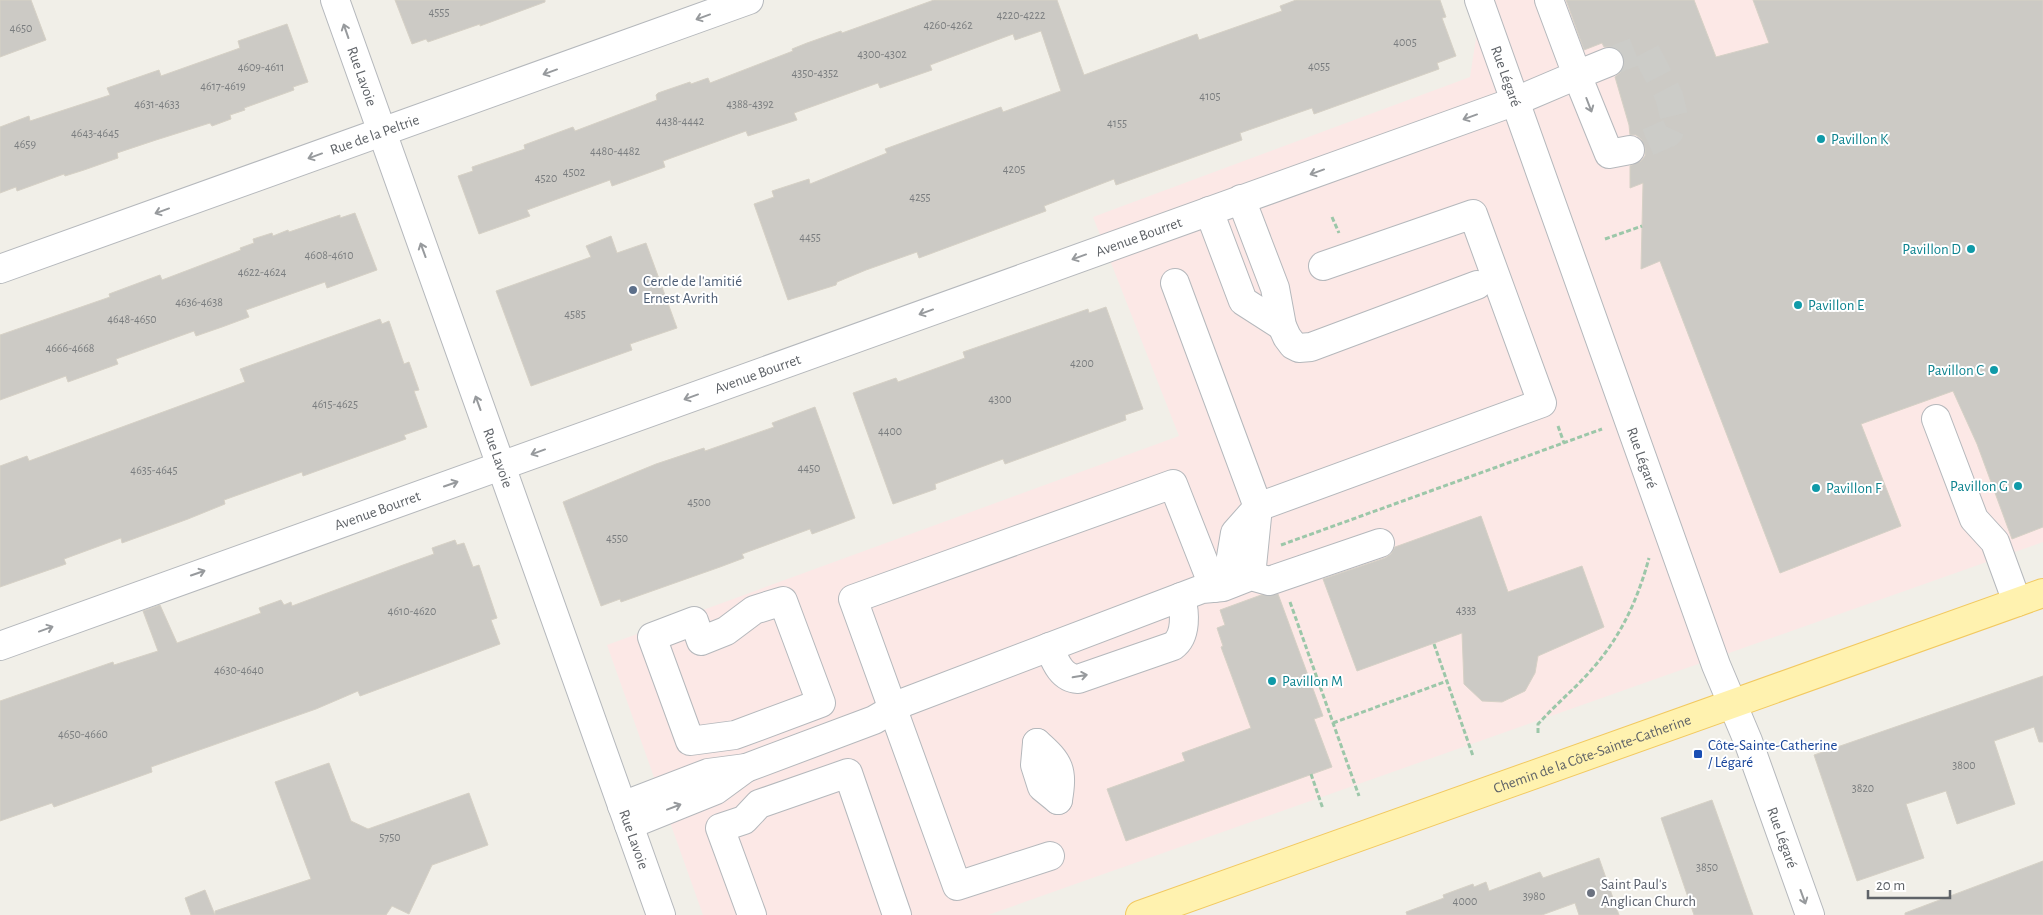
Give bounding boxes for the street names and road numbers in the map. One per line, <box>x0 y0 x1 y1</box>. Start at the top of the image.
street label: Rue Légaré <box>1488 44 1523 109</box>
street label: Rue Lavoie <box>344 45 379 108</box>
street label: Rue de la Peltrie <box>328 112 421 158</box>
street label: Avenue Bourret <box>1094 215 1184 259</box>
street label: Avenue Bourret <box>713 352 803 396</box>
street label: Rue Lavoie <box>480 426 515 490</box>
street label: Rue Légaré <box>1624 426 1659 490</box>
street label: Avenue Bourret <box>332 488 423 533</box>
street label: Chemin de la Côte-Sainte-Catherine <box>1492 712 1693 796</box>
street label: Rue Légaré <box>1764 805 1800 870</box>
street label: Rue Lavoie <box>616 808 651 871</box>

